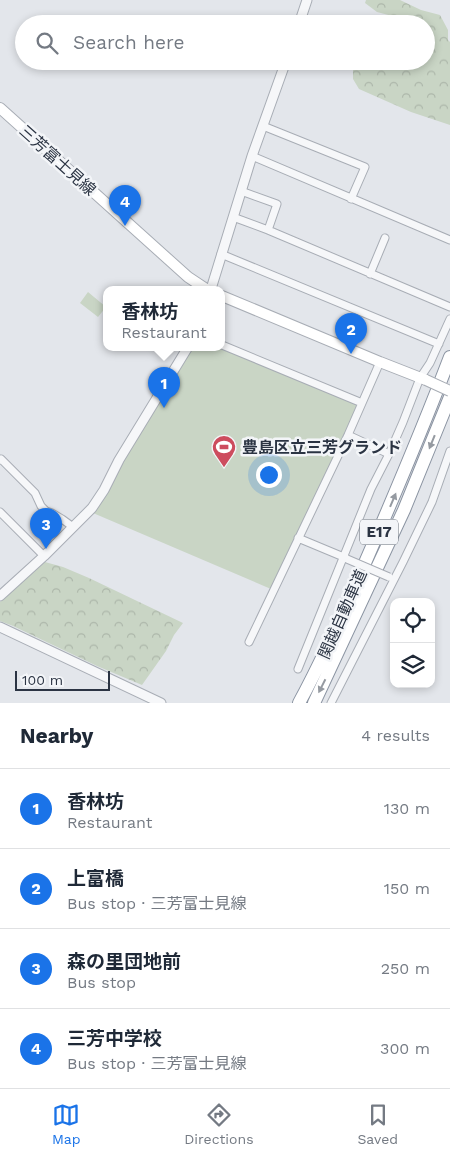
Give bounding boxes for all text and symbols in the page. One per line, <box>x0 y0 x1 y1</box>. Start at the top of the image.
search box <box>15 15 435 70</box>
icon: search <box>33 29 61 57</box>
text: Search here <box>73 31 184 54</box>
street label: 三芳富士見線 <box>16 121 100 200</box>
pin: 4 <box>109 185 141 226</box>
popup <box>103 286 225 351</box>
text: 香林坊 <box>121 300 178 323</box>
pin: 2 <box>335 313 367 354</box>
text: Restaurant <box>121 323 207 342</box>
pin: 1 <box>148 367 180 408</box>
sports icon: 豊島区立三芳グランド <box>211 434 237 468</box>
one-way arrow <box>427 435 435 449</box>
place label: 豊島区立三芳グランド <box>242 438 402 457</box>
your location <box>256 462 282 488</box>
one-way arrow <box>389 493 397 507</box>
pin: 3 <box>30 508 62 549</box>
road number: E17 <box>360 520 398 544</box>
street label: 関越自動車道 <box>314 566 371 662</box>
map controls <box>390 598 435 688</box>
button: locate <box>390 598 435 643</box>
button: layers <box>390 643 435 688</box>
scale bar <box>15 668 110 691</box>
text: 100 m <box>22 672 63 688</box>
one-way arrow <box>318 679 326 694</box>
text: Nearby <box>20 723 93 748</box>
text: 4 results <box>361 726 430 745</box>
text: 香林坊 <box>67 790 124 813</box>
text: 1 <box>33 799 39 818</box>
text: 130 m <box>384 799 430 818</box>
text: Restaurant <box>67 813 153 832</box>
text: 上富橋 <box>67 867 124 890</box>
text: 2 <box>31 879 41 898</box>
text: 150 m <box>384 879 430 898</box>
text: Bus stop · 三芳富士見線 <box>67 894 247 913</box>
text: 森の里団地前 <box>67 950 181 973</box>
text: 3 <box>31 959 41 978</box>
text: 250 m <box>381 959 430 978</box>
text: Bus stop <box>67 973 136 992</box>
text: 三芳中学校 <box>67 1027 162 1050</box>
text: 4 <box>31 1039 41 1058</box>
text: 300 m <box>380 1039 430 1058</box>
text: Bus stop · 三芳富士見線 <box>67 1054 247 1073</box>
tab: Map <box>52 1101 81 1147</box>
tab: Directions <box>184 1101 254 1147</box>
tab: Saved <box>357 1101 398 1147</box>

